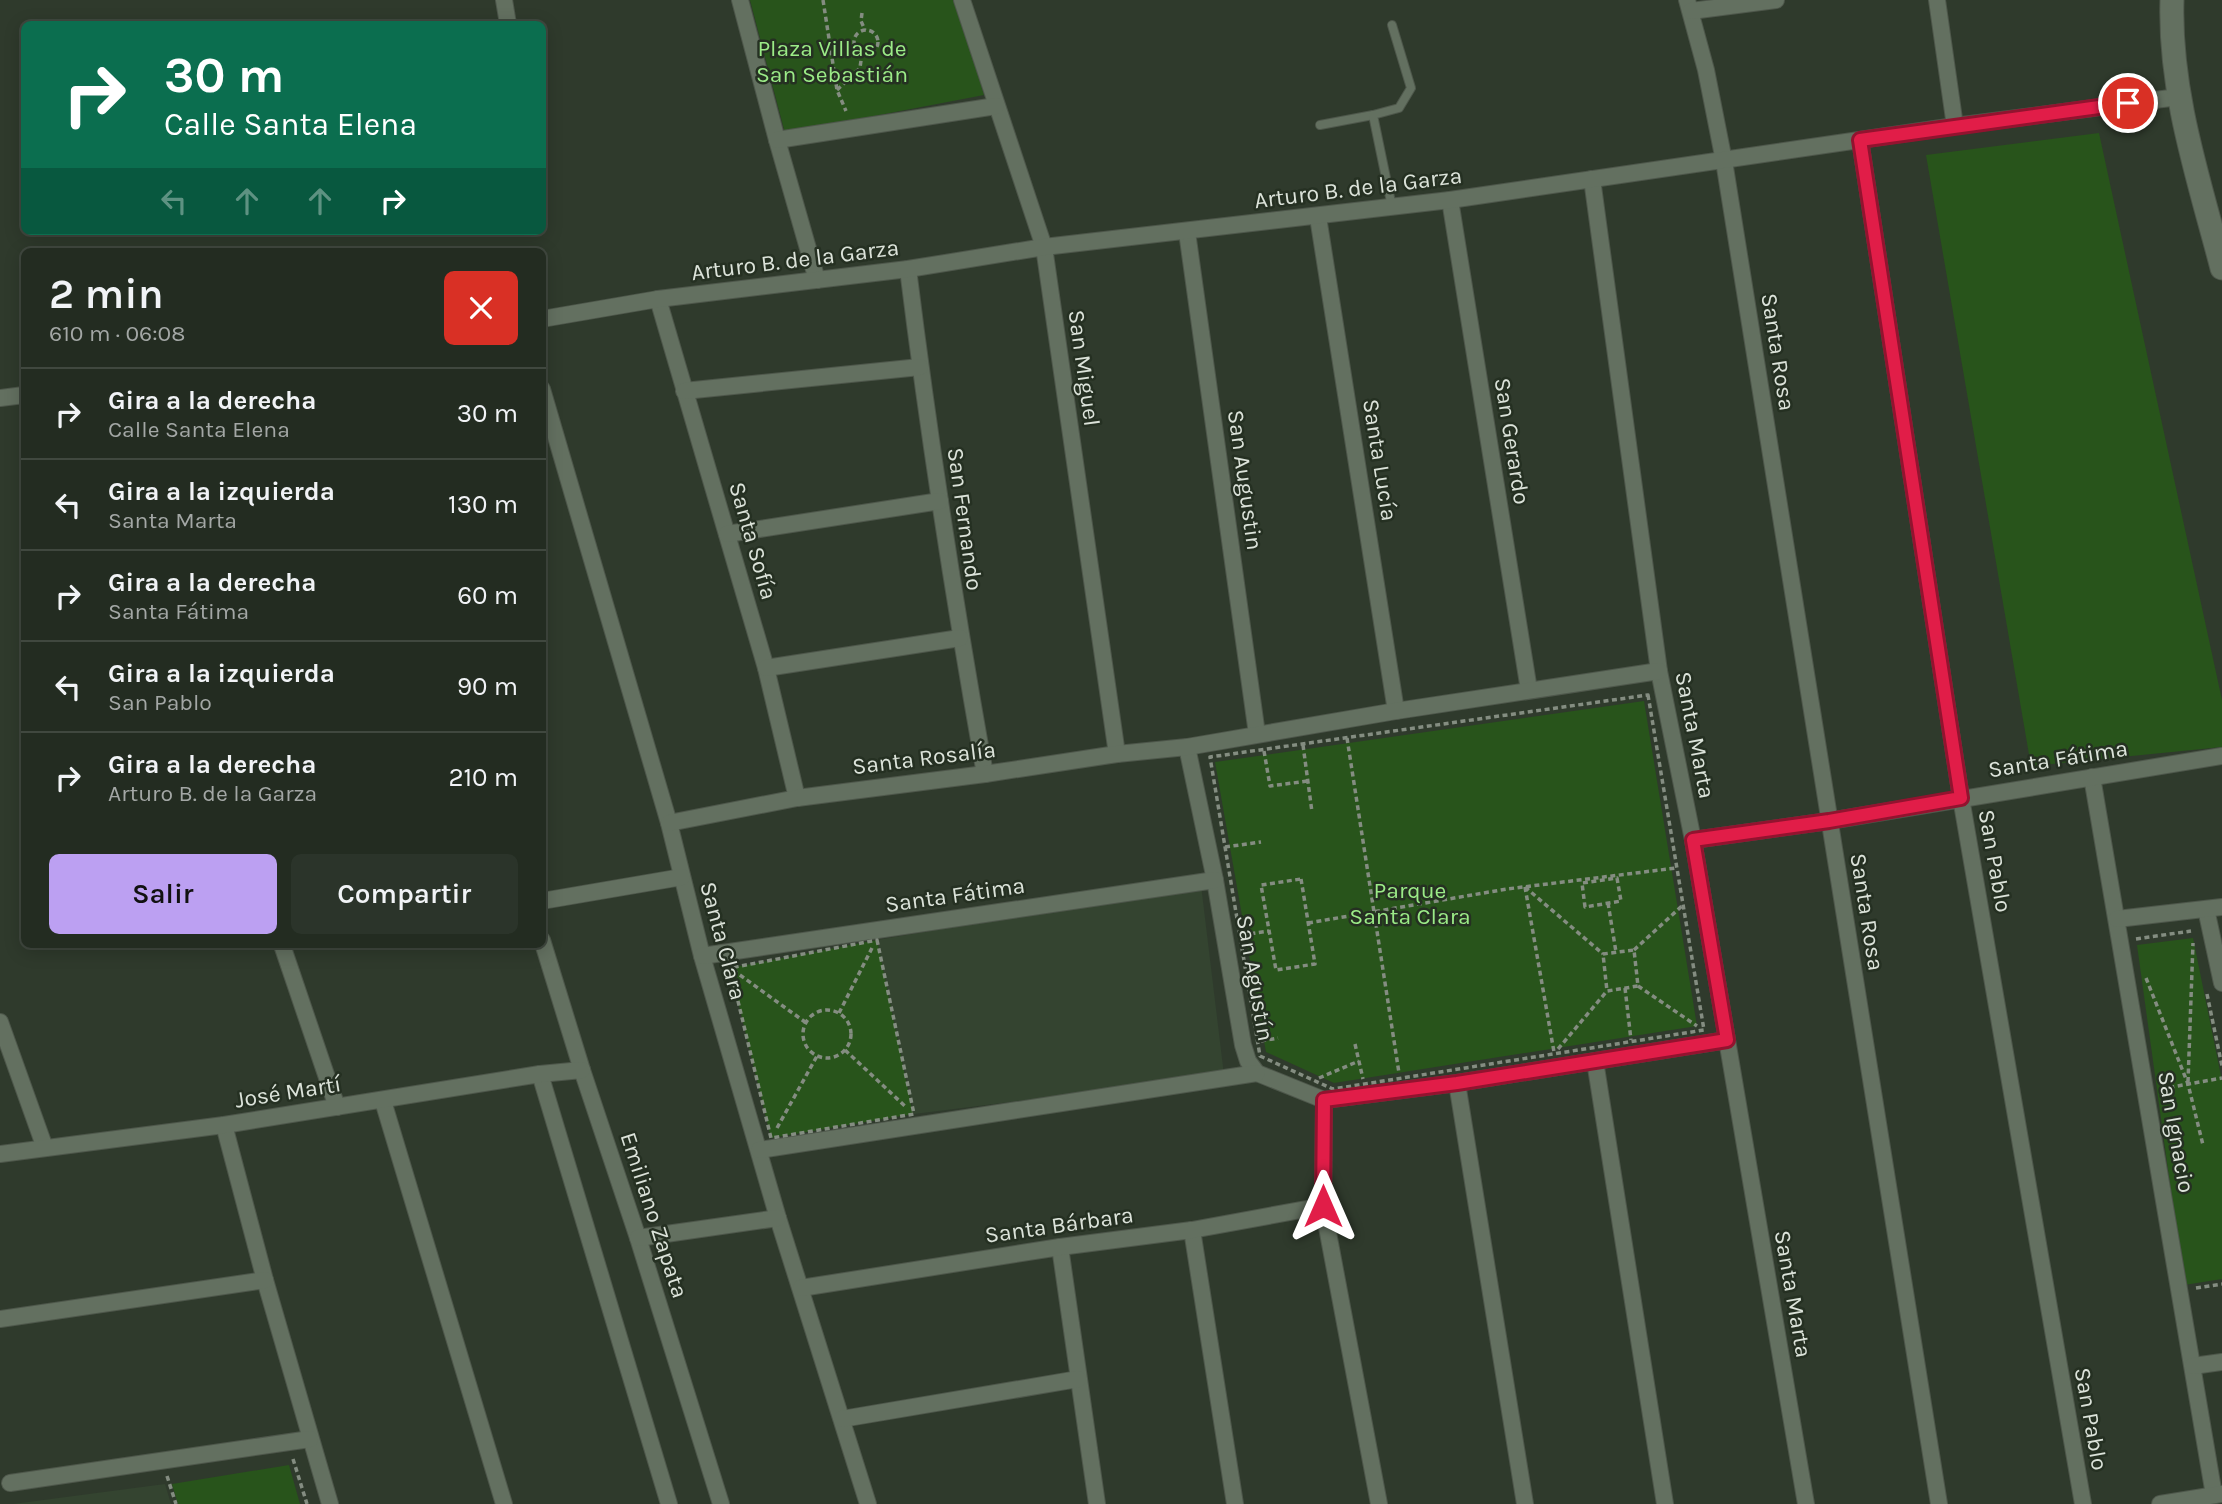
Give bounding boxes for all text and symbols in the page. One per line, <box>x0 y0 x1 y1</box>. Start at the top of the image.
park label: Plaza Villas de San Sebastián <box>756 35 908 88</box>
text: 30 m <box>164 47 284 104</box>
icon: right <box>49 49 140 140</box>
pin <box>2098 73 2158 133</box>
icon: arrive <box>2109 84 2147 122</box>
text: Calle Santa Elena <box>164 106 417 143</box>
street label: Arturo B. de la Garza <box>1253 162 1463 214</box>
icon: left <box>155 182 193 220</box>
icon: ahead <box>228 182 266 220</box>
icon: ahead <box>301 182 339 220</box>
icon: right <box>374 182 412 220</box>
street label: Arturo B. de la Garza <box>690 234 900 286</box>
text: 2 min <box>49 269 164 319</box>
button: close <box>444 271 518 345</box>
street label: Santa Rosa <box>1755 291 1801 413</box>
street label: San Miguel <box>1062 308 1106 428</box>
text: 610 m · 06:08 <box>49 320 185 347</box>
street label: San Gerardo <box>1489 376 1535 506</box>
text: Gira a la derecha <box>108 385 317 416</box>
icon: right <box>49 395 87 433</box>
street label: Santa Lucía <box>1357 397 1403 523</box>
text: 30 m <box>457 398 518 429</box>
street label: San Augustin <box>1222 408 1268 552</box>
text: Calle Santa Elena <box>108 416 290 443</box>
street label: San Fernando <box>942 446 988 592</box>
text: Gira a la izquierda <box>108 476 335 507</box>
street label: Santa Sofía <box>723 479 783 603</box>
icon: left <box>49 486 87 524</box>
text: 130 m <box>448 489 518 520</box>
text: Santa Marta <box>108 507 237 534</box>
text: Gira a la derecha <box>108 567 317 598</box>
icon: right <box>49 577 87 615</box>
text: 60 m <box>457 580 518 611</box>
text: Santa Fátima <box>108 598 249 625</box>
text: Gira a la izquierda <box>108 658 335 689</box>
icon: left <box>49 668 87 706</box>
street label: Santa Marta <box>1669 669 1721 801</box>
text: 90 m <box>457 671 518 702</box>
text: San Pablo <box>108 689 212 716</box>
street label: Santa Fátima <box>1986 735 2130 783</box>
street label: Santa Rosalía <box>851 736 997 780</box>
text: Gira a la derecha <box>108 749 317 780</box>
icon: right <box>49 759 87 797</box>
text: 210 m <box>448 762 518 793</box>
text: Arturo B. de la Garza <box>108 780 317 807</box>
street label: San Pablo <box>1973 807 2017 915</box>
street label: Santa Rosa <box>1844 851 1890 973</box>
button: Salir <box>49 854 277 934</box>
button: Compartir <box>291 854 518 934</box>
street label: Santa Fátima <box>883 872 1027 918</box>
park label: Parque Santa Clara <box>1349 877 1471 930</box>
street label: Santa Clara <box>694 879 752 1003</box>
street label: San Agustín <box>1231 913 1279 1043</box>
street label: San Ignacio <box>2152 1069 2200 1195</box>
street label: José Martí <box>233 1070 343 1114</box>
street label: Emiliano Zapata <box>614 1129 694 1301</box>
position arrow <box>1286 1169 1360 1243</box>
street label: Santa Bárbara <box>983 1201 1135 1249</box>
street label: Santa Marta <box>1769 1228 1817 1360</box>
street label: San Pablo <box>2069 1365 2113 1473</box>

